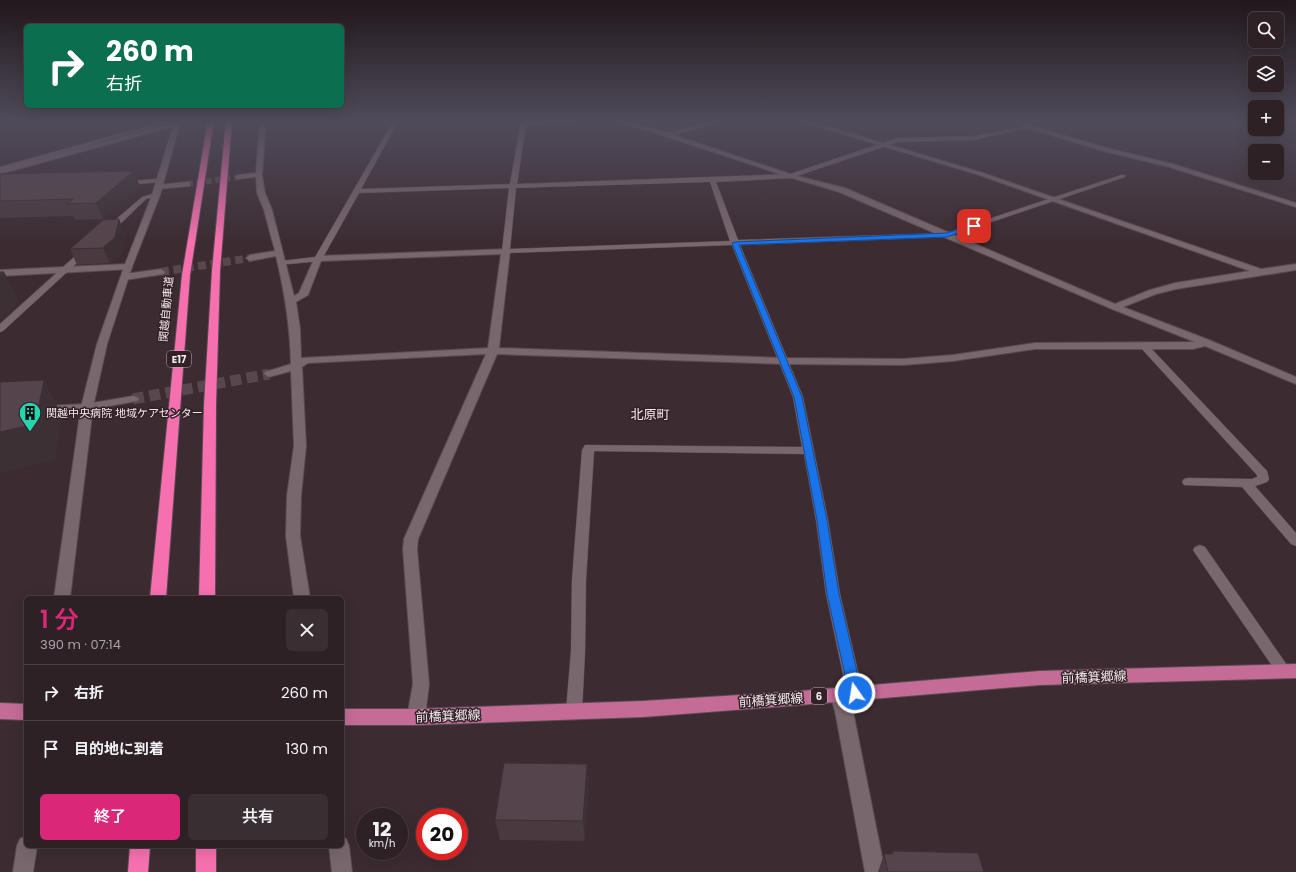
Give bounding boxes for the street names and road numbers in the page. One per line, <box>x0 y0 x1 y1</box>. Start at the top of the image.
street label: 関越自動車道 <box>155 275 177 343</box>
road number: E17 <box>167 351 191 367</box>
street label: 前橋箕郷線 <box>1061 666 1127 688</box>
street label: 前橋箕郷線 <box>738 688 804 712</box>
road number: 6 <box>811 688 827 704</box>
street label: 前橋箕郷線 <box>415 705 481 727</box>

